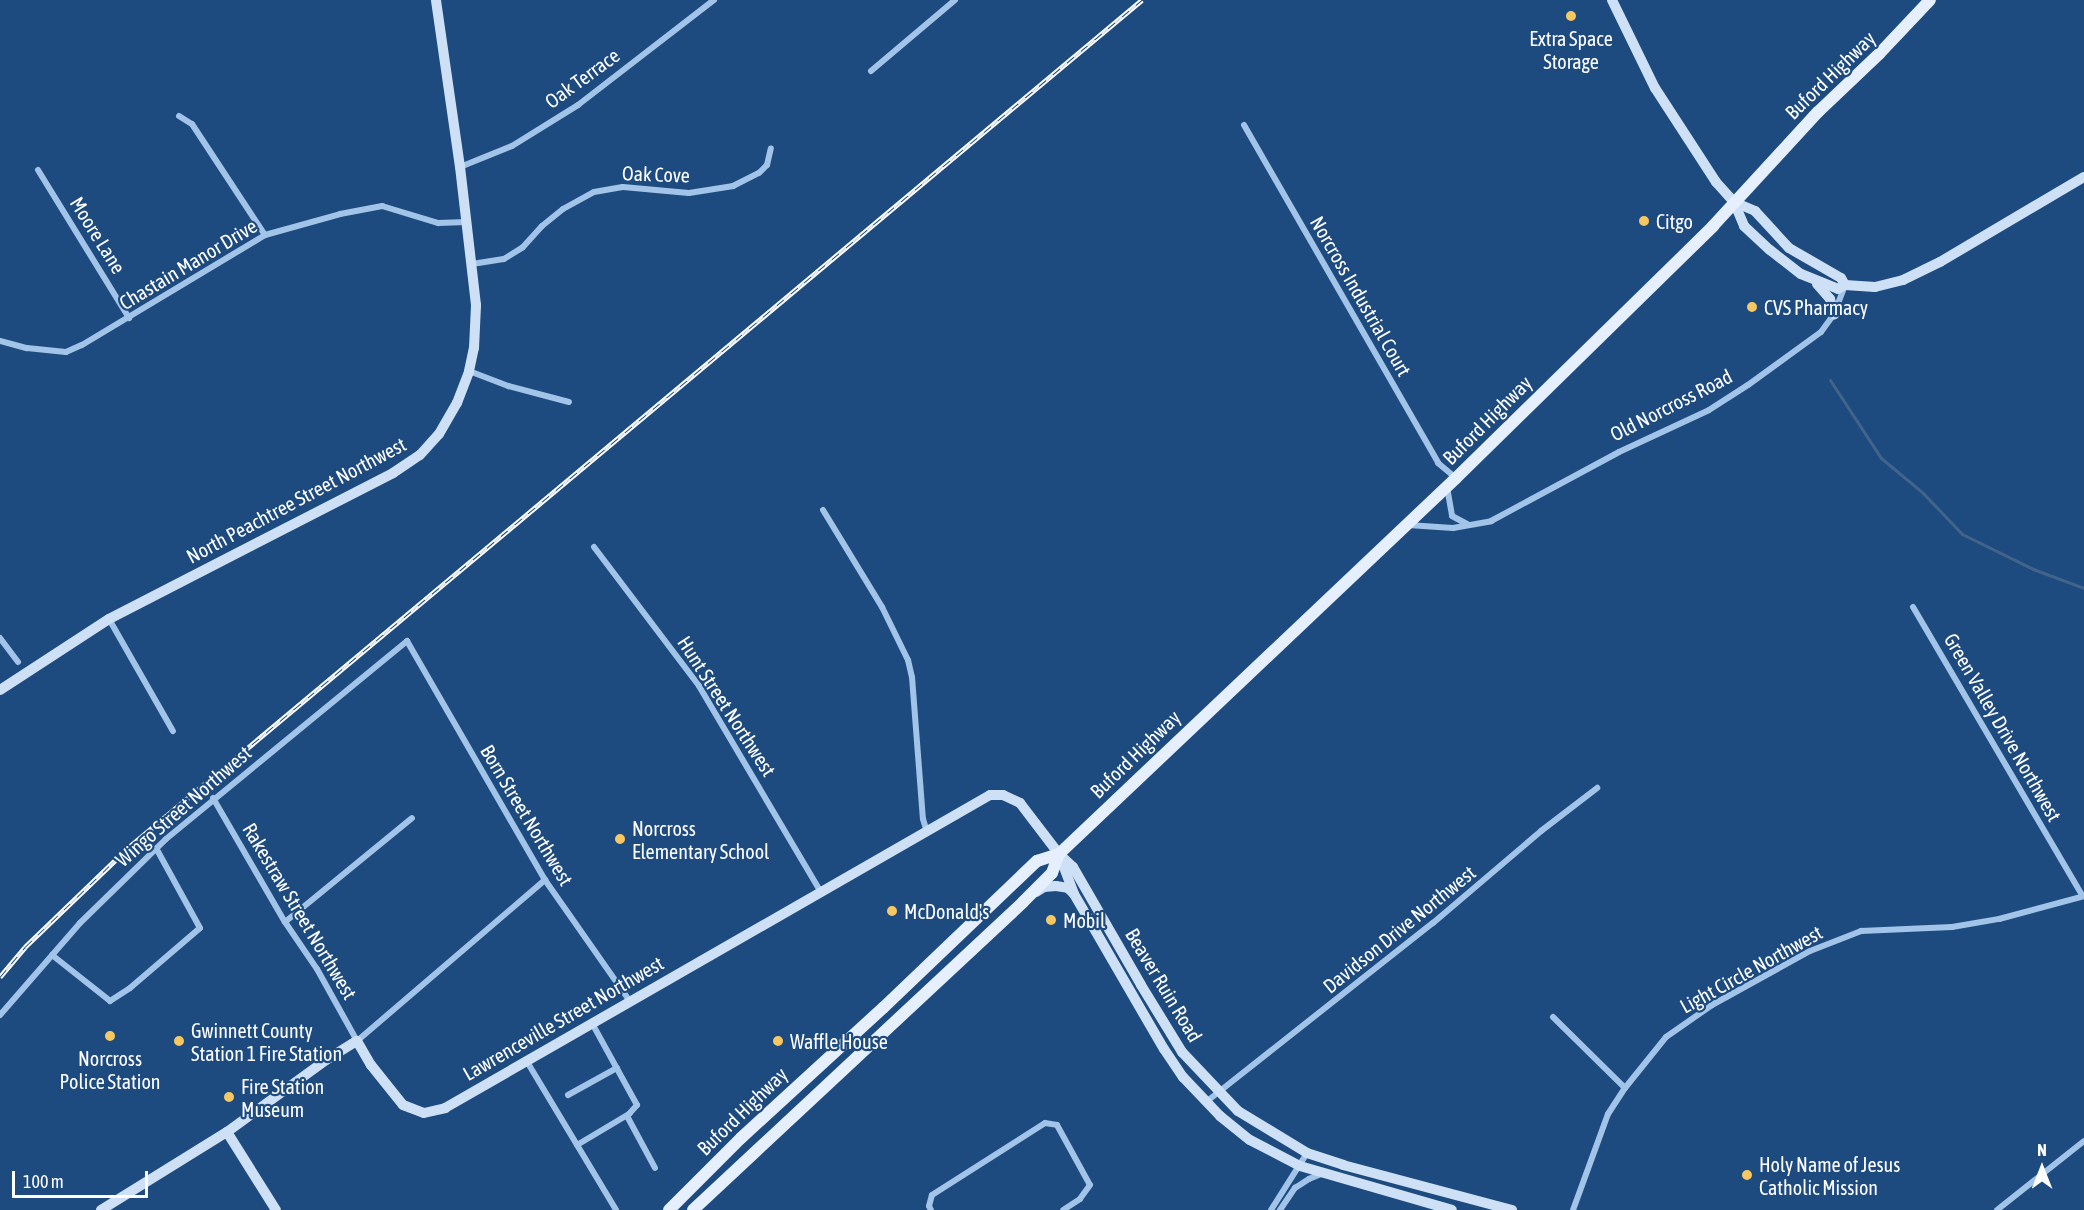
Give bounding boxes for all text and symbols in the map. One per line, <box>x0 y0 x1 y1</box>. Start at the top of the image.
marker: Extra Space Storage <box>1564 9 1578 23</box>
place label: Extra Space Storage <box>1529 26 1613 73</box>
street label: Buford Highway <box>1780 26 1880 124</box>
street label: Oak Terrace <box>540 43 624 113</box>
street label: Oak Cove <box>622 161 690 187</box>
street label: Moore Lane <box>65 192 131 278</box>
place label: Citgo <box>1656 209 1693 233</box>
street label: Norcross Industrial Court <box>1305 212 1417 380</box>
street label: Chastain Manor Drive <box>115 213 261 315</box>
marker: Citgo <box>1637 214 1651 228</box>
place label: CVS Pharmacy <box>1764 295 1868 319</box>
marker: CVS Pharmacy <box>1745 300 1759 314</box>
street label: Old Norcross Road <box>1606 364 1736 446</box>
street label: Buford Highway <box>1438 371 1536 469</box>
street label: North Peachtree Street Northwest <box>182 432 410 568</box>
street label: Green Valley Drive Northwest <box>1939 629 2067 825</box>
street label: Hunt Street Northwest <box>673 631 781 781</box>
street label: Buford Highway <box>1085 705 1185 803</box>
street label: Born Street Northwest <box>476 740 578 890</box>
street label: Wingo Street Northwest <box>110 741 256 871</box>
place label: Norcross Elementary School <box>632 816 769 863</box>
street label: Rakestraw Street Northwest <box>238 818 362 1004</box>
marker: Norcross Elementary School <box>613 832 627 846</box>
street label: Davidson Drive Northwest <box>1318 860 1480 998</box>
place label: McDonald's <box>904 899 989 923</box>
marker: McDonald's <box>885 904 899 918</box>
place label: Mobil <box>1063 908 1105 932</box>
marker: Mobil <box>1044 913 1058 927</box>
street label: Light Circle Northwest <box>1676 920 1826 1018</box>
street label: Beaver Ruin Road <box>1121 924 1207 1046</box>
street label: Lawrenceville Street Northwest <box>458 951 668 1085</box>
place label: Gwinnett County Station 1 Fire Station <box>191 1018 342 1065</box>
marker: Norcross Police Station <box>103 1029 117 1043</box>
place label: Waffle House <box>790 1029 888 1053</box>
marker: Gwinnett County Station 1 Fire Station <box>172 1034 186 1048</box>
marker: Waffle House <box>771 1034 785 1048</box>
place label: Norcross Police Station <box>59 1046 161 1093</box>
street label: Buford Highway <box>692 1062 792 1160</box>
place label: Fire Station Museum <box>241 1074 324 1121</box>
marker: Fire Station Museum <box>222 1090 236 1104</box>
north arrow <box>2012 1138 2072 1198</box>
text: N <box>2037 1141 2047 1159</box>
place label: Holy Name of Jesus Catholic Mission <box>1759 1152 1900 1199</box>
scale bar <box>15 1159 152 1197</box>
marker: Holy Name of Jesus Catholic Mission <box>1740 1168 1754 1182</box>
text: 100 m <box>23 1171 64 1192</box>

